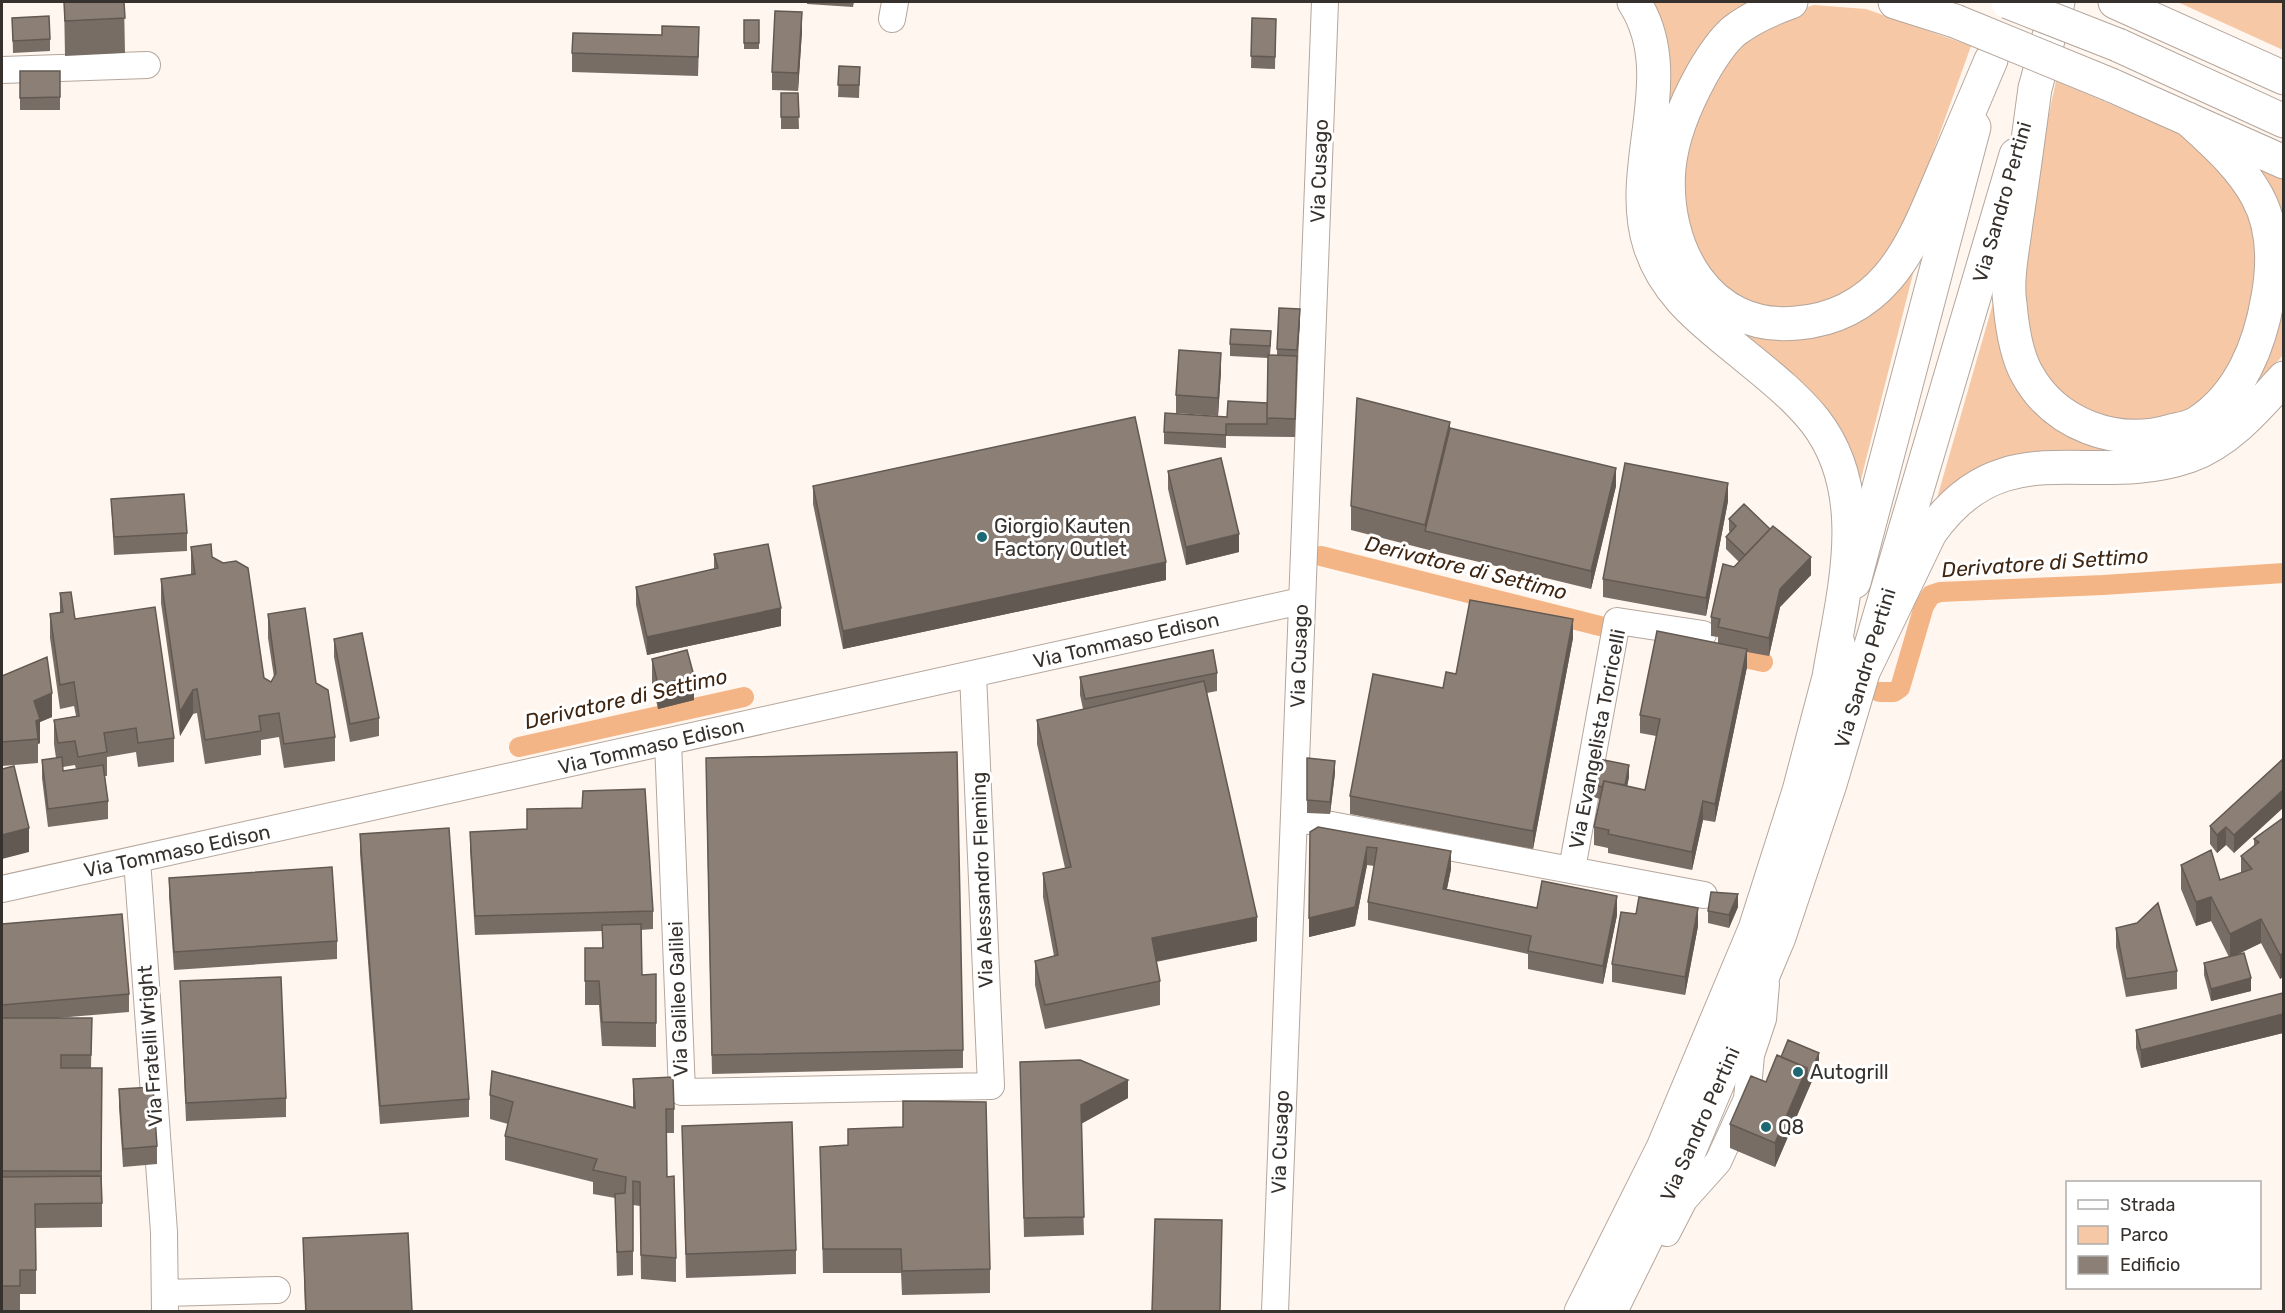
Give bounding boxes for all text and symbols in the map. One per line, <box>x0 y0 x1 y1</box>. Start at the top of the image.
street label: Via Cusago <box>1305 119 1333 223</box>
street label: Via Sandro Pertini <box>1968 119 2036 285</box>
place label: Giorgio Kauten Factory Outlet <box>994 514 1131 561</box>
marker: Giorgio Kauten Factory Outlet <box>975 530 989 544</box>
water label: Derivatore di Settimo <box>1362 530 1570 605</box>
water label: Derivatore di Settimo <box>1941 543 2149 582</box>
street label: Via Sandro Pertini <box>1829 585 1901 751</box>
street label: Via Cusago <box>1285 604 1313 708</box>
street label: Via Tommaso Edison <box>1031 607 1221 673</box>
street label: Via Evangelista Torricelli <box>1564 627 1630 851</box>
water label: Derivatore di Settimo <box>522 663 730 734</box>
street label: Via Tommaso Edison <box>556 713 746 779</box>
street label: Via Alessandro Fleming <box>966 771 998 989</box>
street label: Via Tommaso Edison <box>81 819 273 883</box>
street label: Via Galileo Galilei <box>663 921 693 1077</box>
street label: Via Fratelli Wright <box>132 964 168 1128</box>
street label: Via Sandro Pertini <box>1655 1043 1745 1205</box>
place label: Autogrill <box>1810 1060 1889 1084</box>
marker: Autogrill <box>1791 1065 1805 1079</box>
street label: Via Cusago <box>1266 1090 1294 1194</box>
place label: Q8 <box>1778 1115 1804 1139</box>
marker: Q8 <box>1759 1120 1773 1134</box>
legend <box>2066 1181 2261 1289</box>
text: Strada <box>2120 1194 2176 1216</box>
text: Parco <box>2120 1224 2168 1246</box>
text: Edificio <box>2120 1254 2180 1276</box>

